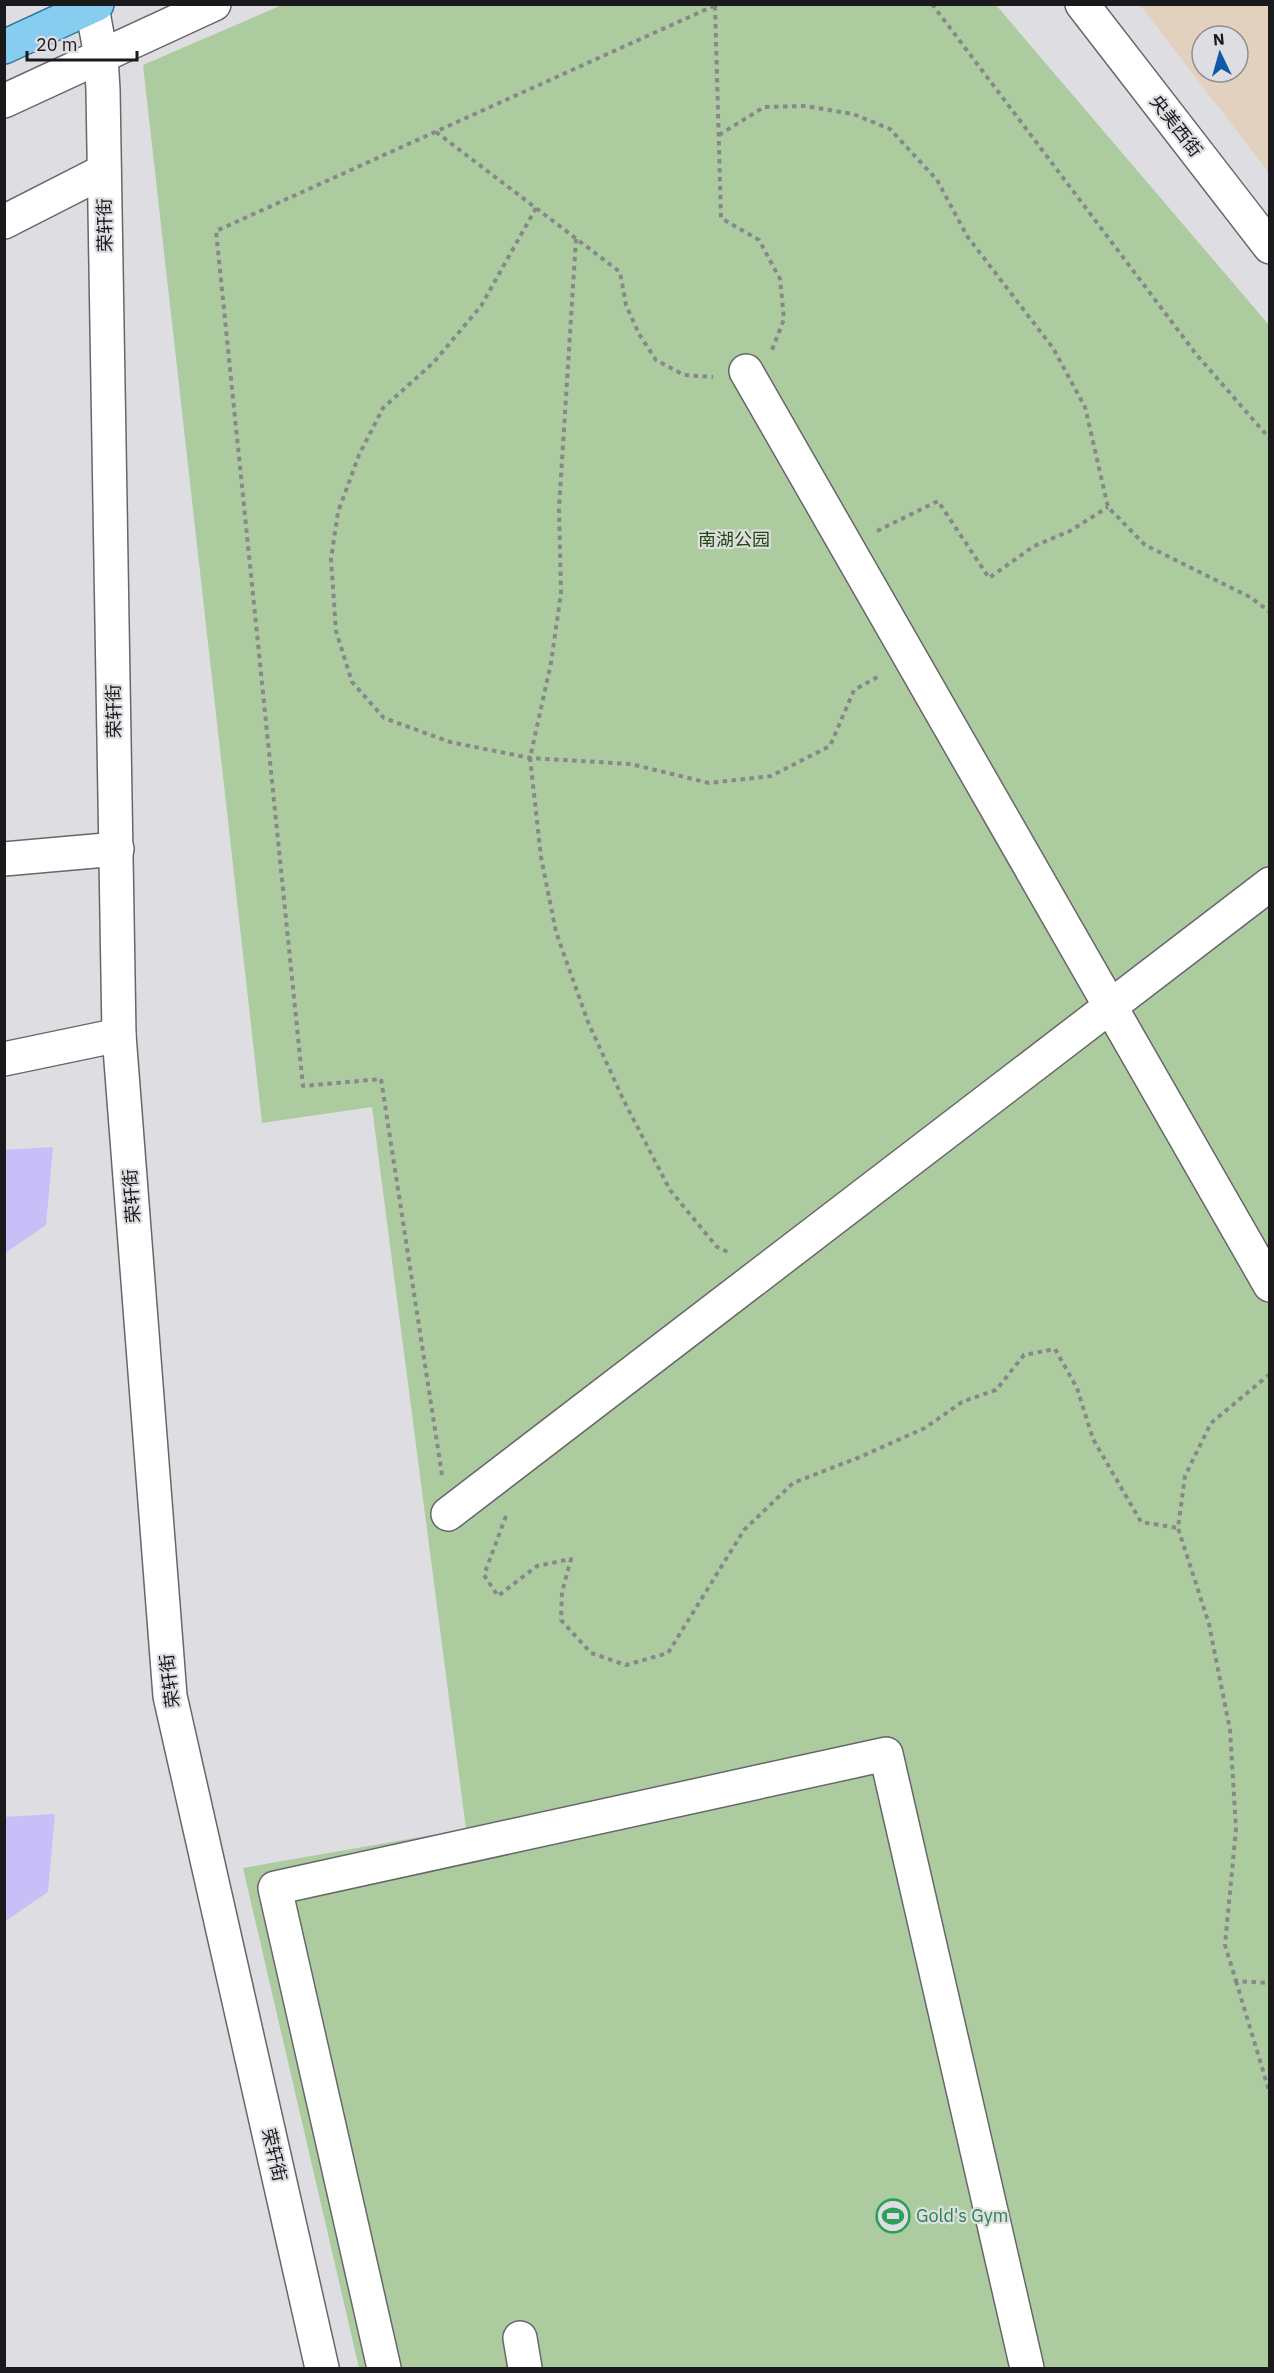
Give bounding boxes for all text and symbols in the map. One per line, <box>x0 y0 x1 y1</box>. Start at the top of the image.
scale bar <box>27 24 136 62</box>
north arrow <box>1190 24 1250 84</box>
text: N <box>1212 29 1225 50</box>
text: 20 m <box>36 33 78 56</box>
street label: 央美西街 <box>1145 90 1208 161</box>
street label: 荣轩街 <box>93 198 116 252</box>
park label: 南湖公园 <box>698 528 770 551</box>
street label: 荣轩街 <box>102 684 125 738</box>
street label: 荣轩街 <box>118 1168 145 1224</box>
street label: 荣轩街 <box>155 1653 184 1709</box>
street label: 荣轩街 <box>257 2126 292 2184</box>
sports icon: Gold's Gym <box>875 2198 911 2234</box>
place label: Gold's Gym <box>916 2204 1009 2227</box>

